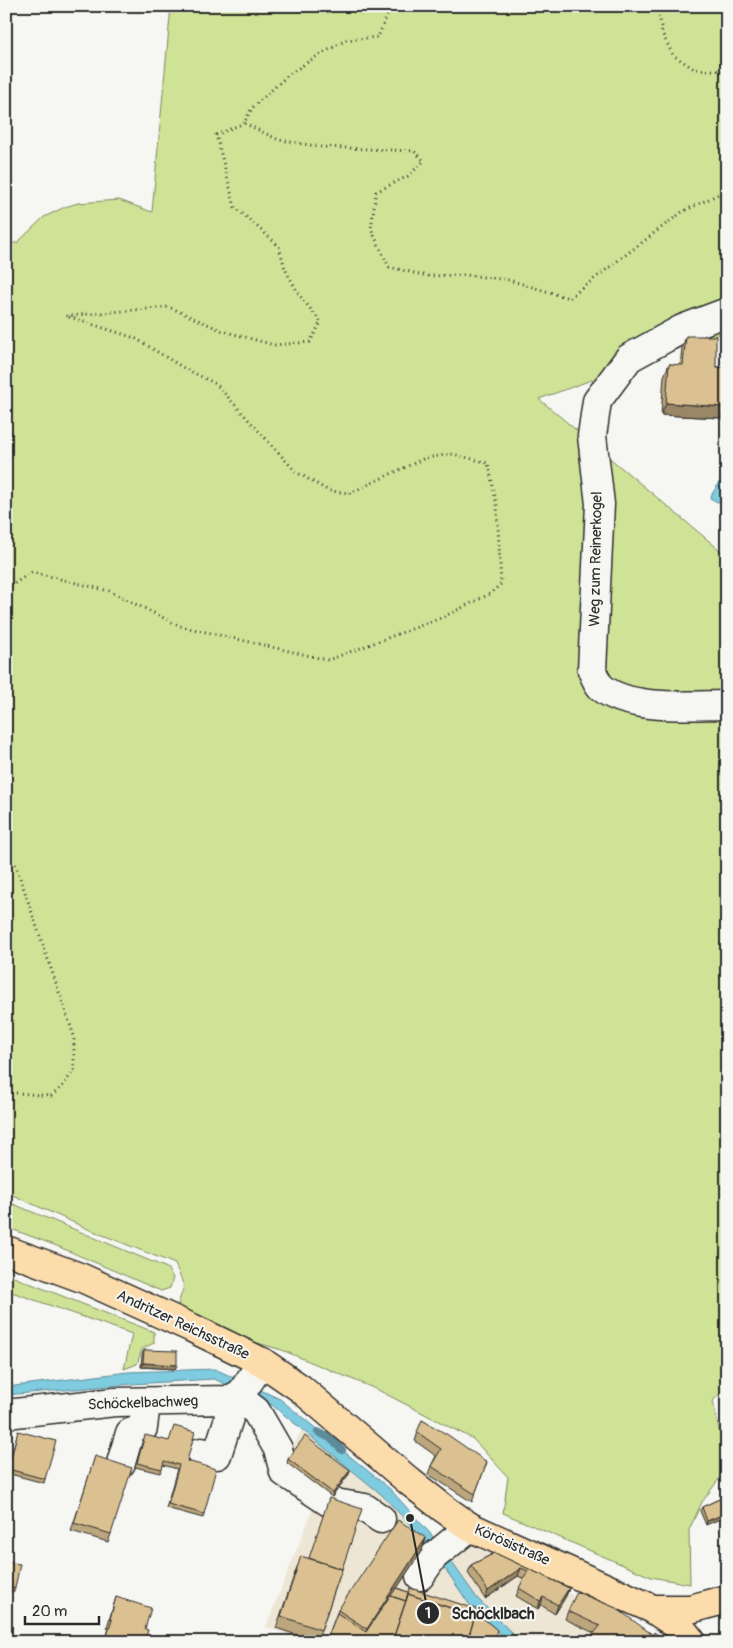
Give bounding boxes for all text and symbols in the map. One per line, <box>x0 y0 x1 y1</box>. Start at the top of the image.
street label: Weg zum Reinerkogel <box>585 491 607 627</box>
street label: Andritzer Reichsstraße <box>114 1286 253 1364</box>
street label: Schöckelbachweg <box>87 1392 199 1414</box>
street label: Körösistraße <box>471 1520 553 1570</box>
scale bar <box>25 1593 99 1625</box>
callout: Schöcklbach <box>416 1598 544 1629</box>
text: 20 m <box>32 1602 67 1621</box>
text: 1 <box>425 1604 431 1623</box>
text: Schöcklbach <box>451 1604 535 1624</box>

